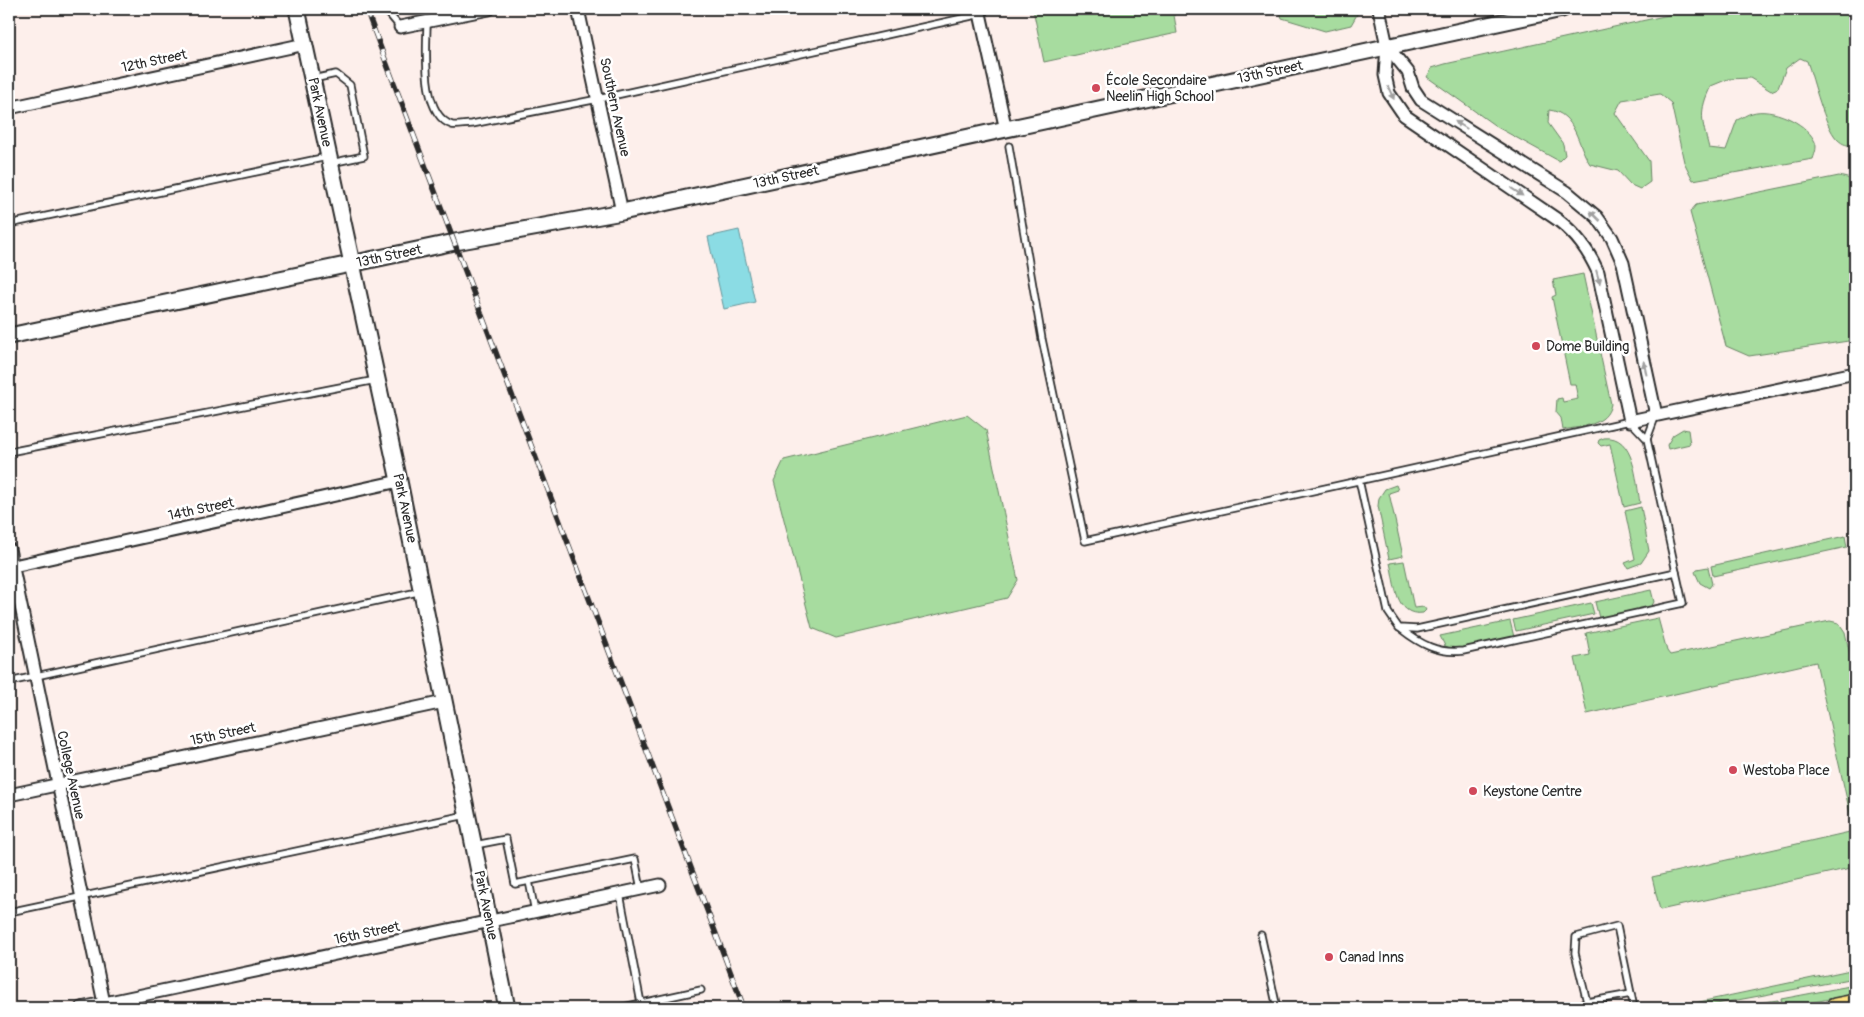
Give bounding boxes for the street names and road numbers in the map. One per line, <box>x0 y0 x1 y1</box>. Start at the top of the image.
street label: 12th Street <box>120 46 189 76</box>
street label: Southern Avenue <box>596 56 634 158</box>
street label: 13th Street <box>1236 57 1305 87</box>
street label: Park Avenue <box>304 76 336 148</box>
street label: 13th Street <box>752 162 821 192</box>
street label: 13th Street <box>355 241 424 271</box>
street label: Park Avenue <box>389 472 421 544</box>
street label: 14th Street <box>167 494 236 524</box>
street label: 15th Street <box>189 719 258 749</box>
street label: College Avenue <box>53 729 89 821</box>
street label: Park Avenue <box>470 869 502 941</box>
street label: 16th Street <box>333 918 402 948</box>

